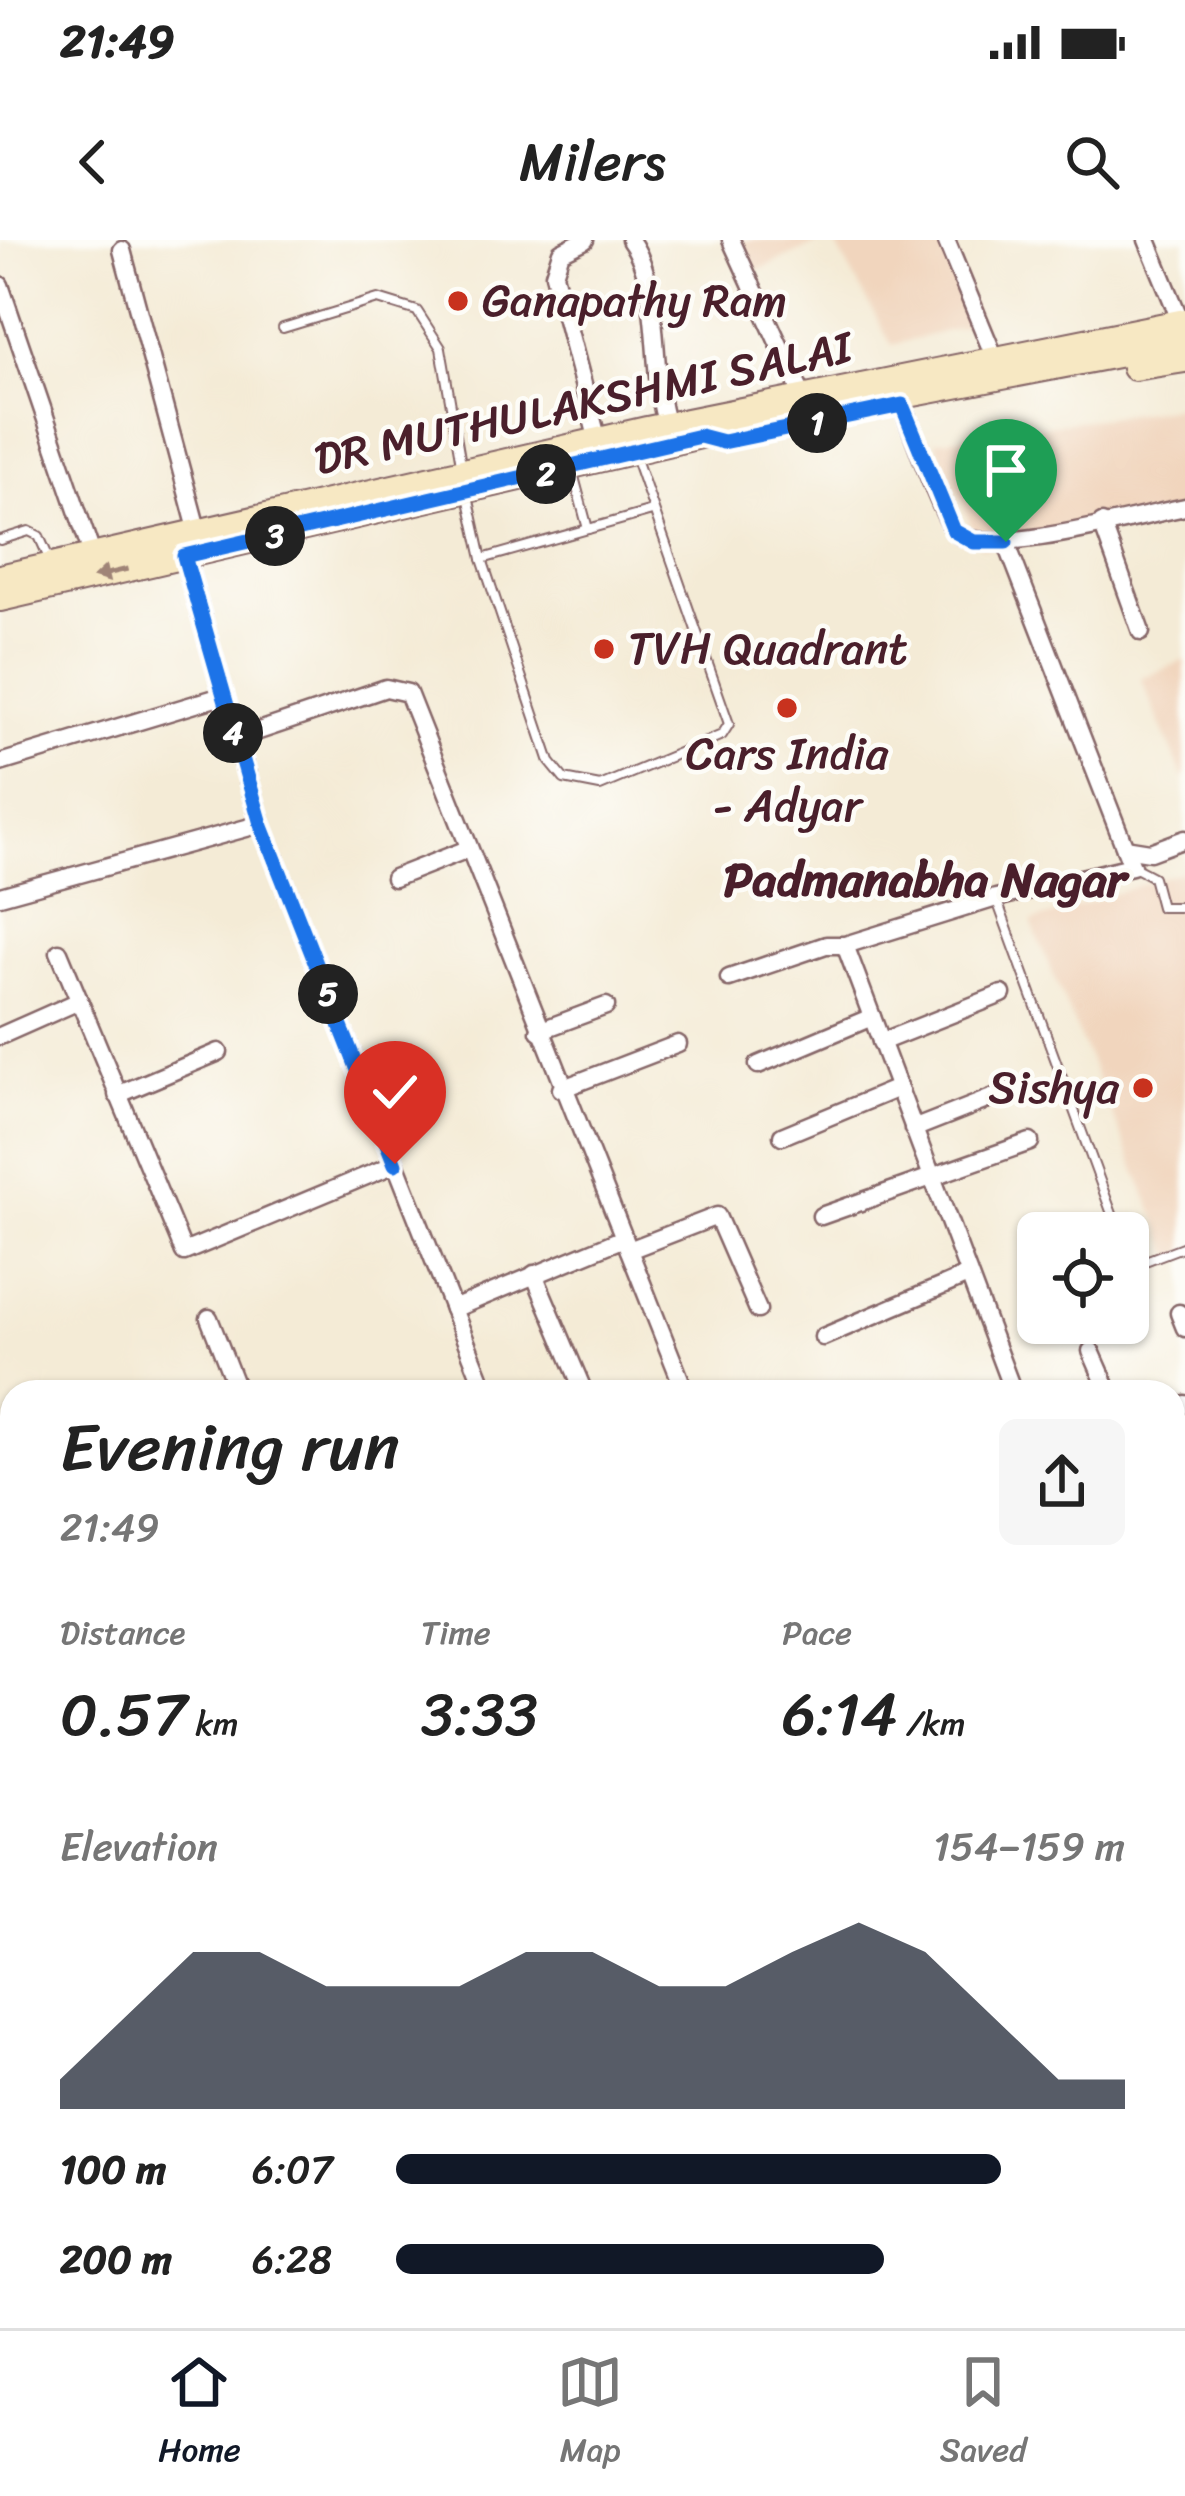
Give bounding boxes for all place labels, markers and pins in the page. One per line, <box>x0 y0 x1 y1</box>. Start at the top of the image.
place label: Ganapathy Ram <box>482 261 787 341</box>
marker: Ganapathy Ram <box>445 288 471 314</box>
pin: 1 <box>787 393 847 453</box>
pin <box>955 419 1057 542</box>
pin: 2 <box>516 444 576 504</box>
pin: 3 <box>245 506 305 566</box>
place label: TVH Quadrant <box>628 609 908 689</box>
marker: TVH Quadrant <box>591 636 617 662</box>
marker: Cars India - Adyar <box>774 695 800 721</box>
pin: 4 <box>203 703 263 763</box>
place label: Cars India - Adyar <box>686 714 889 846</box>
pin: 5 <box>298 964 358 1024</box>
pin <box>344 1041 446 1164</box>
place label: Sishya <box>988 1048 1119 1128</box>
marker: Sishya <box>1130 1075 1156 1101</box>

